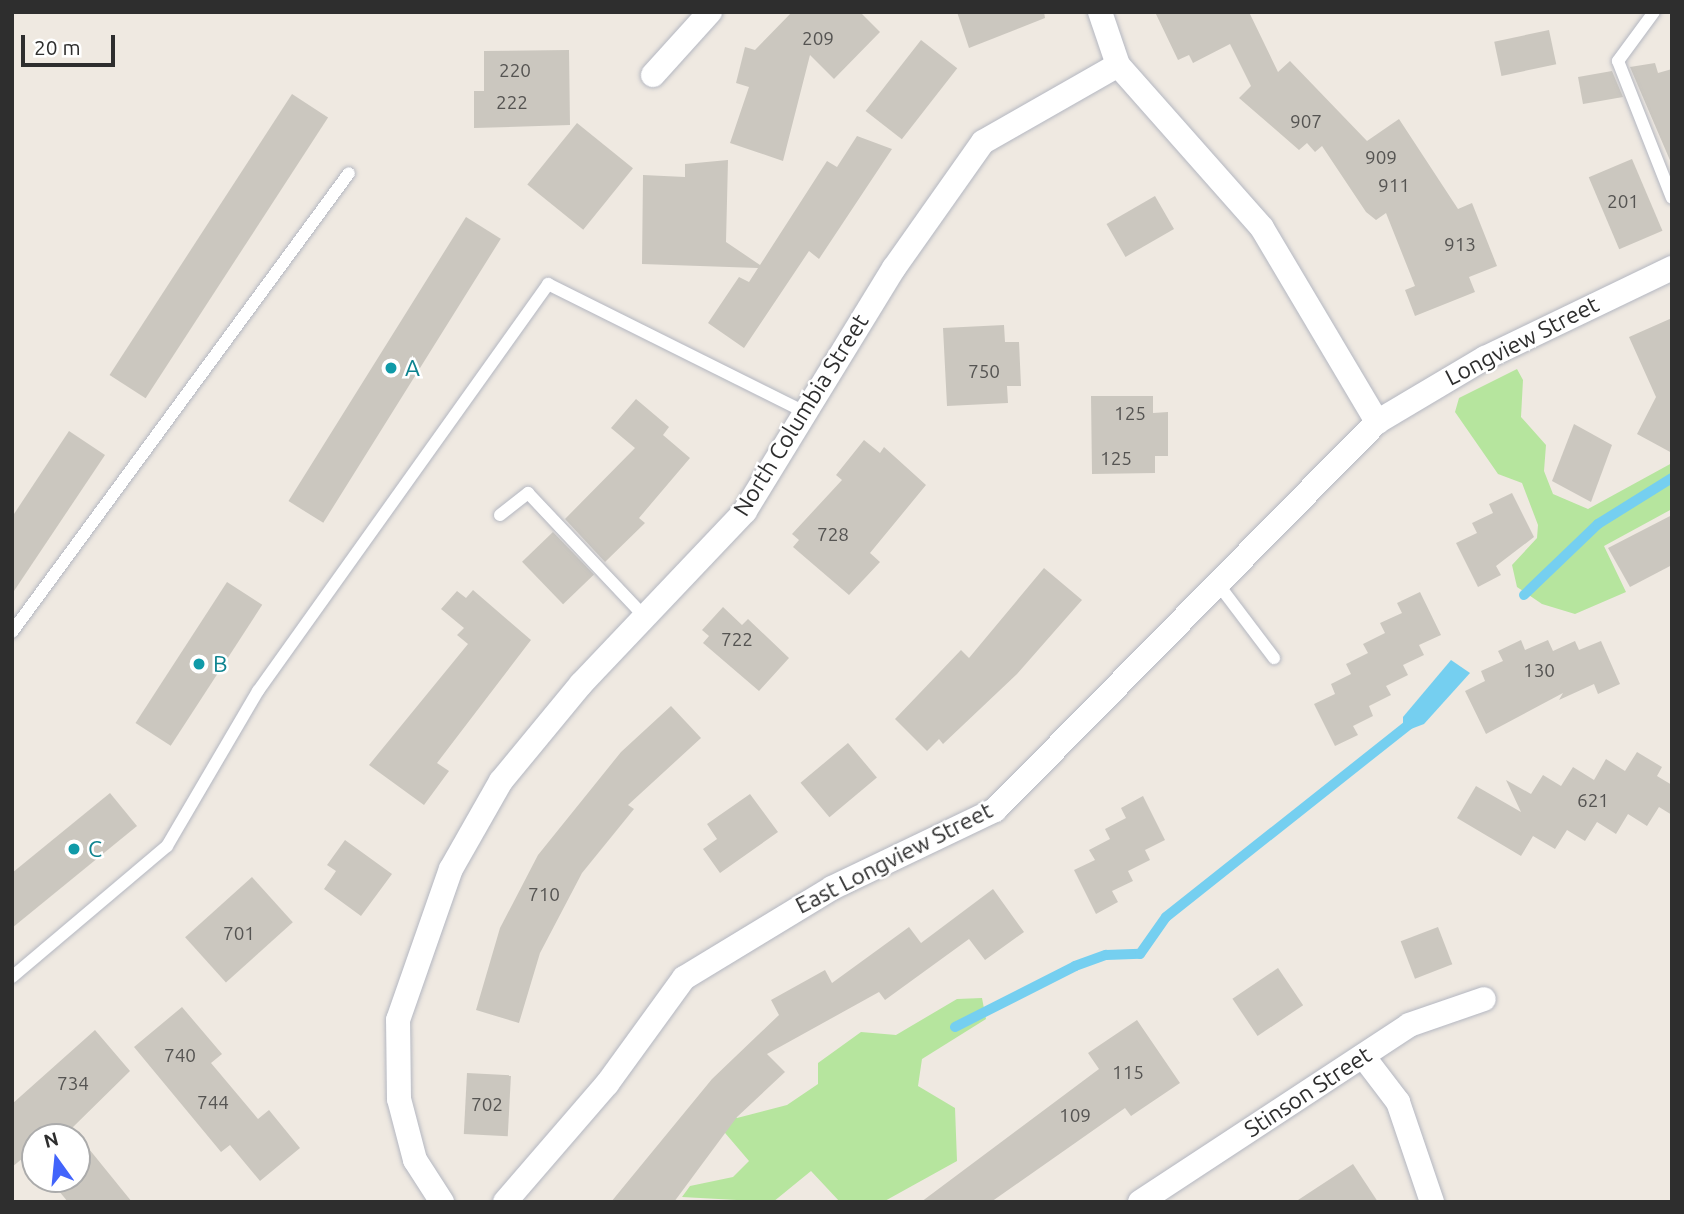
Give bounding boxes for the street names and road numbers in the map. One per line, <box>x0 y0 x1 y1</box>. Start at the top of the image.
street label: Longview Street <box>1441 290 1603 392</box>
street label: North Columbia Street <box>728 309 874 521</box>
street label: East Longview Street <box>791 796 997 920</box>
street label: Stinson Street <box>1239 1041 1377 1143</box>

